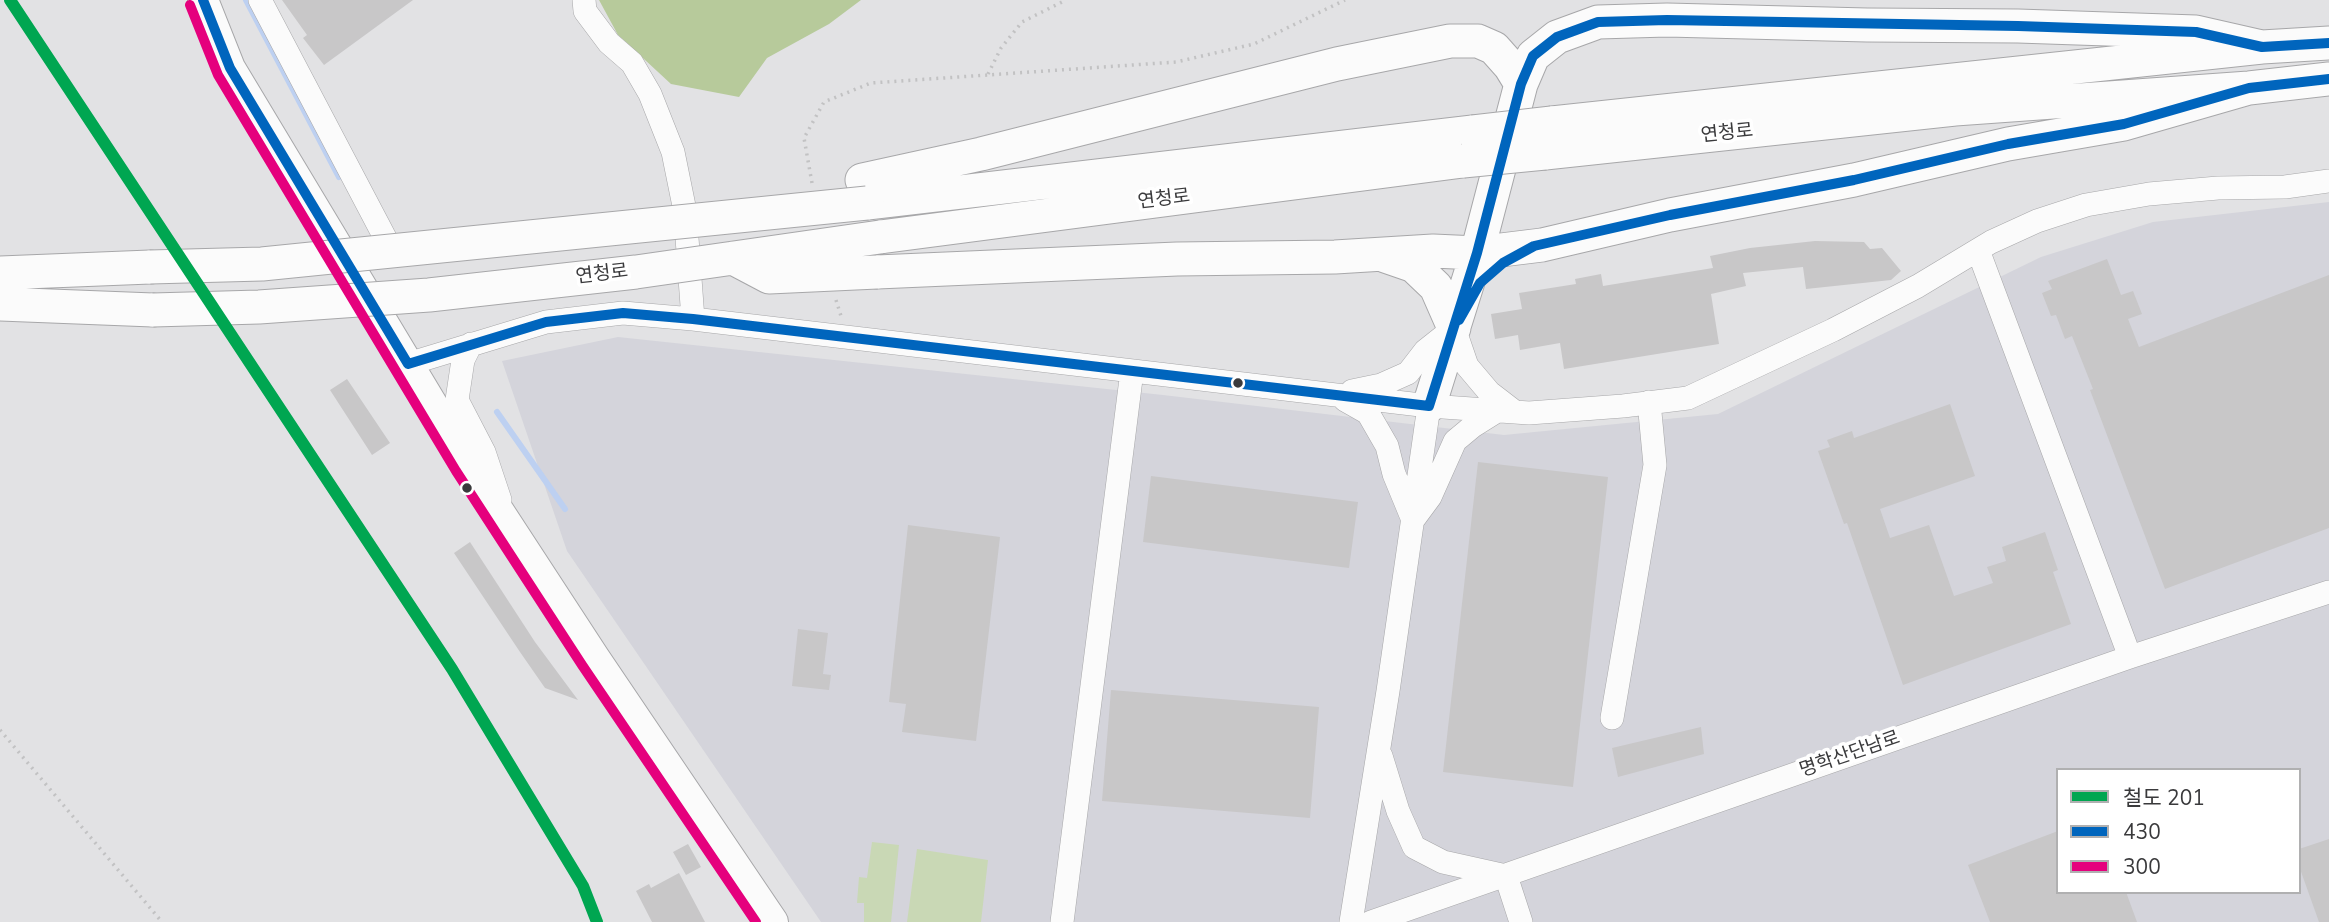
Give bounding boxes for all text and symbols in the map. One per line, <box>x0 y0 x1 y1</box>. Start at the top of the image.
street label: 연청로 <box>1700 120 1754 148</box>
street label: 연청로 <box>1137 185 1191 215</box>
street label: 연청로 <box>575 260 629 290</box>
unlabelled marker <box>1231 376 1245 390</box>
unlabelled marker <box>460 481 474 495</box>
street label: 명학산단남로 <box>1797 727 1903 783</box>
legend <box>2056 768 2301 894</box>
text: 철도 201 <box>2123 784 2205 812</box>
text: 430 <box>2123 818 2161 846</box>
text: 300 <box>2123 853 2161 881</box>

